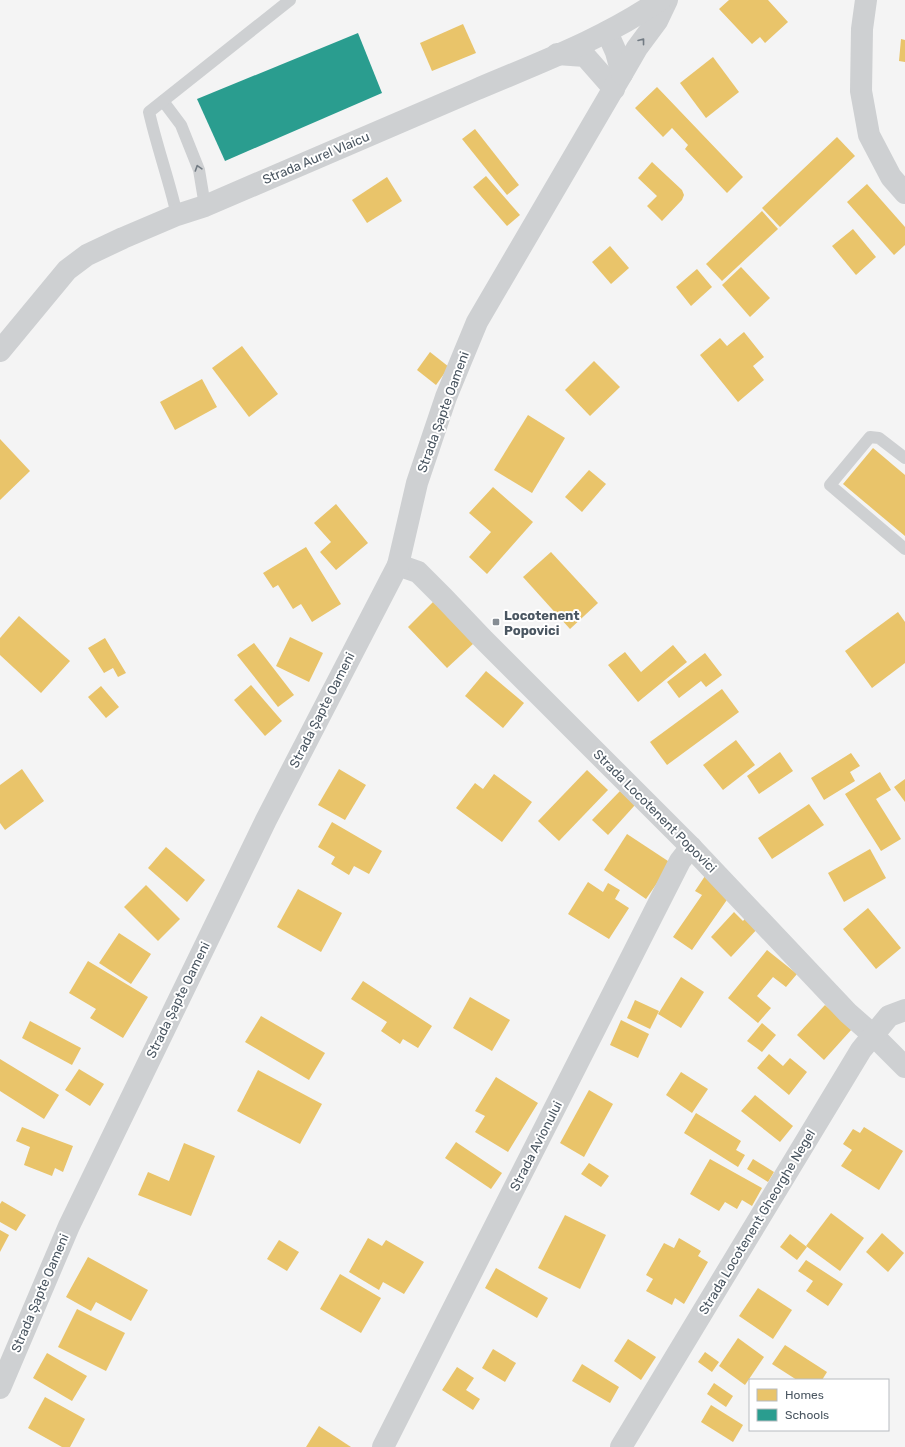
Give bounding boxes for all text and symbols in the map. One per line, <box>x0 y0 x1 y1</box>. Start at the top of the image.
one-way arrow <box>637 38 644 45</box>
street label: Strada Aurel Vlaicu <box>260 129 372 187</box>
one-way arrow <box>194 165 202 172</box>
street label: Strada Șapte Oameni <box>414 349 472 475</box>
place label: Locotenent Popovici <box>504 608 579 638</box>
marker: Locotenent Popovici <box>491 617 501 627</box>
street label: Strada Șapte Oameni <box>286 650 358 770</box>
street label: Strada Locotenent Popovici <box>590 746 720 876</box>
street label: Strada Șapte Oameni <box>143 939 213 1061</box>
street label: Strada Avionului <box>507 1099 565 1193</box>
street label: Strada Locotenent Gheorghe Negel <box>696 1127 819 1318</box>
street label: Strada Șapte Oameni <box>8 1231 72 1355</box>
legend <box>749 1379 889 1431</box>
text: Homes <box>785 1388 824 1402</box>
text: Schools <box>785 1408 829 1422</box>

